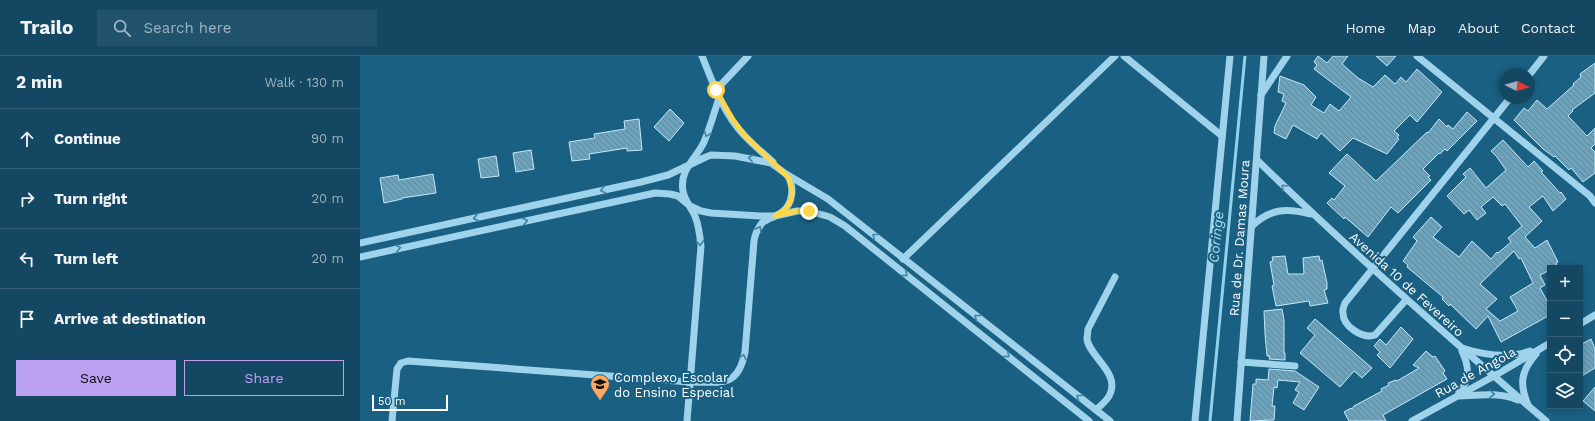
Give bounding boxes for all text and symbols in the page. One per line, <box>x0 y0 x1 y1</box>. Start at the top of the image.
search box <box>97 10 377 46</box>
text: Trailo <box>20 16 73 39</box>
icon: search <box>111 17 133 39</box>
text: Search here <box>143 19 231 37</box>
text: Home <box>1345 20 1385 36</box>
text: Map <box>1407 20 1436 36</box>
text: About <box>1458 20 1499 36</box>
text: Contact <box>1521 20 1575 36</box>
north arrow <box>1499 68 1535 104</box>
text: 2 min <box>16 72 62 92</box>
text: Walk · 130 m <box>265 75 344 90</box>
route start <box>707 81 725 99</box>
icon: ahead <box>16 128 38 150</box>
text: Continue <box>54 130 121 148</box>
one-way arrow <box>704 130 712 137</box>
text: 90 m <box>311 131 344 146</box>
one-way arrow <box>748 155 754 163</box>
street label: Rua de Dr. Damas Moura <box>1227 159 1252 317</box>
one-way arrow <box>1281 184 1289 192</box>
one-way arrow <box>599 186 606 194</box>
icon: right <box>16 188 38 210</box>
text: Turn right <box>54 190 127 208</box>
text: 20 m <box>312 191 344 206</box>
route end <box>800 202 818 220</box>
water label: Coringe <box>1205 210 1227 264</box>
one-way arrow <box>472 213 479 221</box>
one-way arrow <box>522 217 528 225</box>
one-way arrow <box>754 226 761 233</box>
street label: Avenida 10 de Fevereiro <box>1346 229 1467 340</box>
one-way arrow <box>872 234 880 241</box>
one-way arrow <box>696 240 705 246</box>
one-way arrow <box>395 245 401 253</box>
icon: left <box>16 248 38 270</box>
text: Turn left <box>54 250 118 268</box>
text: 20 m <box>312 251 344 266</box>
map controls <box>1547 265 1583 409</box>
button: + <box>1547 265 1583 301</box>
one-way arrow <box>901 269 908 276</box>
button: − <box>1547 301 1583 337</box>
icon: arrive <box>16 308 38 330</box>
text: Arrive at destination <box>54 310 206 328</box>
one-way arrow <box>974 314 981 321</box>
button: locate <box>1547 337 1583 373</box>
street label: Rua de Angola <box>1432 344 1519 401</box>
one-way arrow <box>1002 351 1009 358</box>
one-way arrow <box>739 354 747 361</box>
button: Save <box>16 360 176 396</box>
button: Share <box>184 360 344 396</box>
place label: Complexo Escolar do Ensino Especial <box>614 370 734 400</box>
school or university icon: Complexo Escolar do Ensino Especial <box>589 373 611 401</box>
button: layers <box>1547 373 1583 409</box>
one-way arrow <box>1489 390 1495 398</box>
scale bar <box>372 393 448 412</box>
text: 50 m <box>378 395 405 408</box>
one-way arrow <box>1077 395 1084 402</box>

